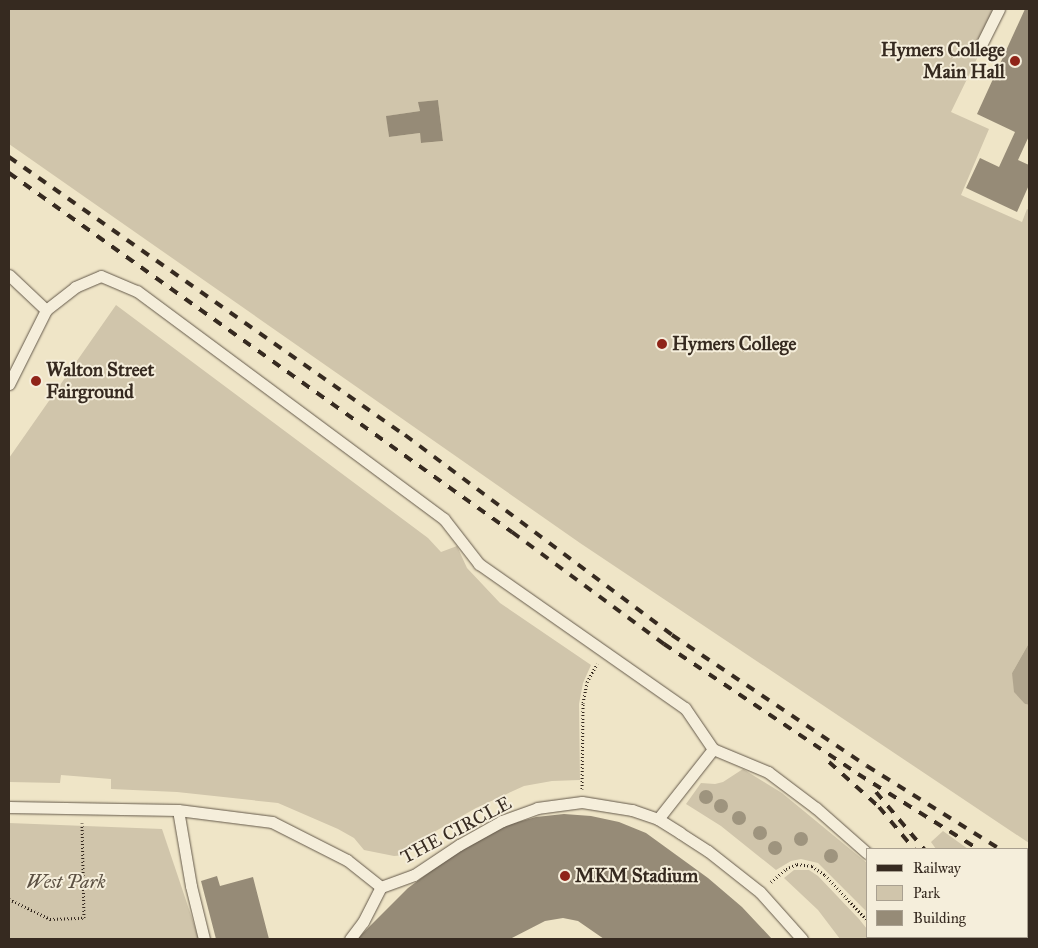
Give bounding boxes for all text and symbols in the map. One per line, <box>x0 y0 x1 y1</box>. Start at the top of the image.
place label: Hymers College Main Hall <box>881 39 1005 83</box>
marker: Hymers College Main Hall <box>1009 55 1021 67</box>
place label: Hymers College <box>672 333 796 355</box>
marker: Hymers College <box>656 338 668 350</box>
place label: Walton Street Fairground <box>46 359 154 403</box>
marker: Walton Street Fairground <box>30 375 42 387</box>
street label: THE CIRCLE <box>397 791 515 869</box>
legend <box>866 848 1028 938</box>
text: Railway <box>913 859 961 877</box>
place label: MKM Stadium <box>575 865 698 887</box>
marker: MKM Stadium <box>559 870 571 882</box>
park label: West Park <box>26 871 106 893</box>
text: Park <box>913 884 940 902</box>
text: Building <box>913 909 966 927</box>

